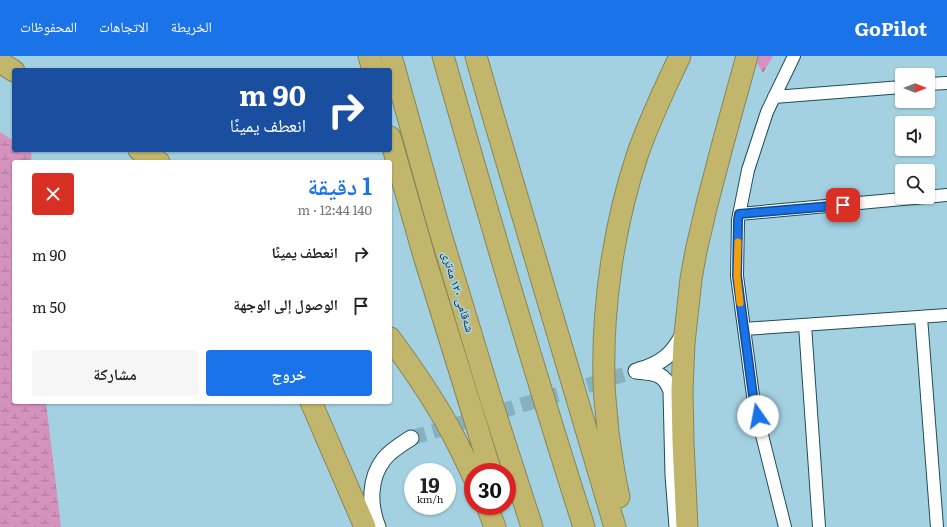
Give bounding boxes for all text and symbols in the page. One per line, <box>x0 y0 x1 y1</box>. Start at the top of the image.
text: GoPilot <box>854 14 927 42</box>
text: المحفوظات <box>20 16 77 36</box>
text: الاتجاهات <box>99 16 149 36</box>
text: الخريطة <box>171 16 212 36</box>
north arrow <box>895 68 935 108</box>
map controls <box>895 68 935 204</box>
text: 90 m <box>239 73 306 115</box>
icon: right <box>320 84 372 136</box>
text: انعطف يمينًا <box>230 111 306 138</box>
button: sound <box>895 116 935 156</box>
button: search <box>895 164 935 204</box>
text: 1 دقيقة <box>307 167 372 202</box>
button: close <box>32 173 74 215</box>
pin <box>826 188 860 222</box>
icon: arrive <box>832 194 854 216</box>
text: 140 m · 12:44 <box>298 200 372 219</box>
text: انعطف يمينًا <box>271 240 338 263</box>
text: 90 m <box>32 243 66 266</box>
icon: right <box>350 243 372 265</box>
street label: شەقامی ١٢٠ مەتری <box>438 249 480 334</box>
text: الوصول إلى الوجهة <box>233 292 338 315</box>
text: 50 m <box>32 295 66 318</box>
icon: arrive <box>350 295 372 317</box>
button: مشاركة <box>32 350 198 396</box>
button: خروج <box>206 350 372 396</box>
position arrow <box>737 395 779 437</box>
speed limit sign: 30 <box>464 463 516 515</box>
text: 19 <box>420 469 440 499</box>
text: km/h <box>417 491 443 506</box>

